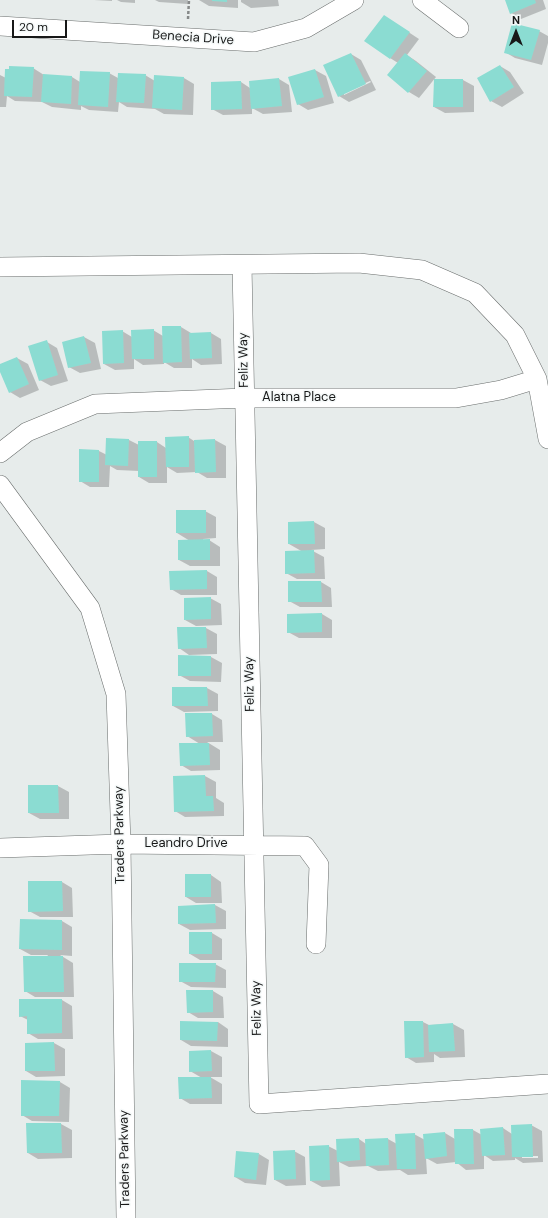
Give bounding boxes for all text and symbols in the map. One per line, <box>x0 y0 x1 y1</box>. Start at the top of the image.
scale bar <box>14 12 69 38</box>
north arrow <box>496 12 536 52</box>
text: N <box>512 13 520 27</box>
text: 20 m <box>19 19 48 35</box>
street label: Benecia Drive <box>152 27 234 49</box>
street label: Feliz Way <box>236 332 252 388</box>
street label: Alatna Place <box>262 390 336 406</box>
street label: Feliz Way <box>242 656 258 712</box>
street label: Traders Parkway <box>111 786 129 884</box>
street label: Leandro Drive <box>144 836 228 852</box>
street label: Feliz Way <box>249 980 265 1036</box>
street label: Traders Parkway <box>116 1110 134 1208</box>

